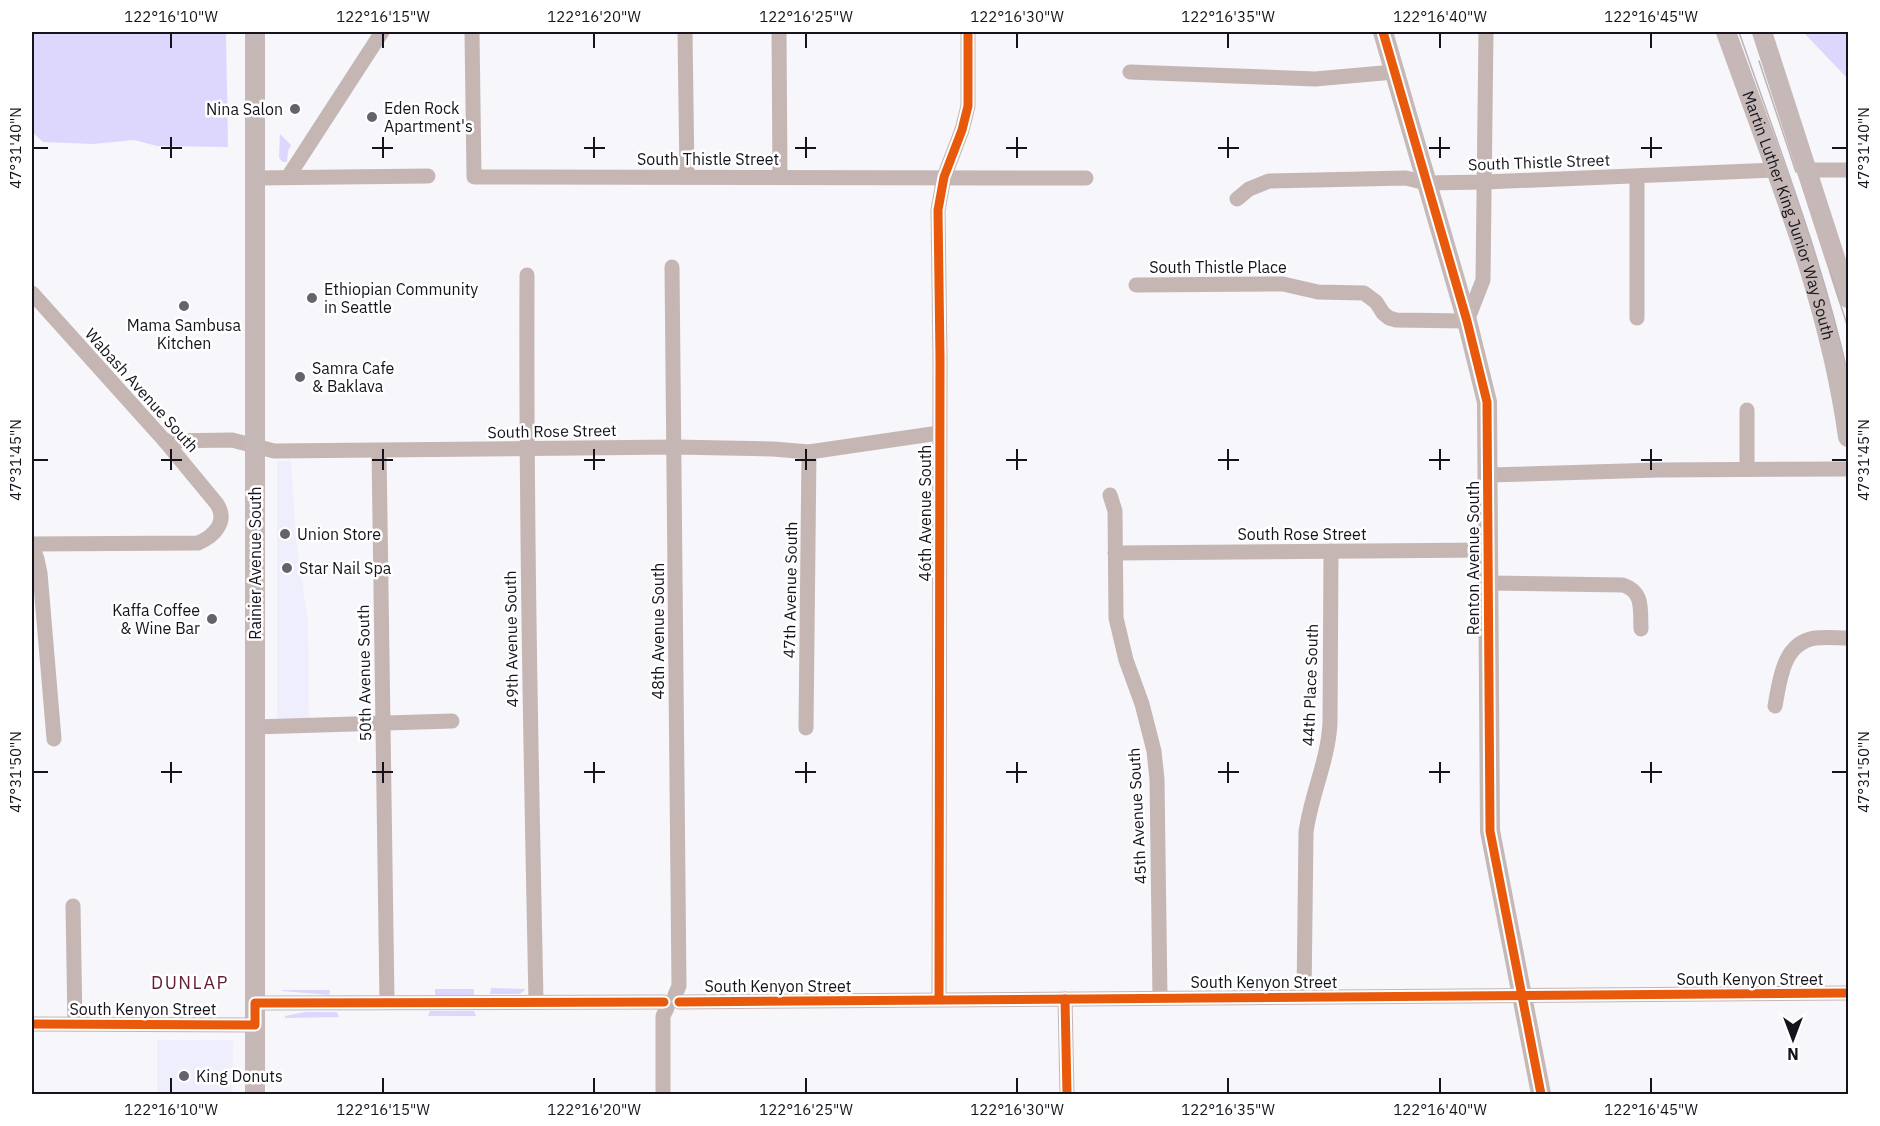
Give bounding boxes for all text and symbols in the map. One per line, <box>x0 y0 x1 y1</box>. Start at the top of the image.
text: 122°16'10"W <box>124 7 218 26</box>
text: 122°16'15"W <box>336 7 430 26</box>
text: 122°16'20"W <box>547 7 641 26</box>
text: 122°16'25"W <box>759 7 853 26</box>
text: 122°16'30"W <box>970 7 1064 26</box>
text: 122°16'35"W <box>1181 7 1275 26</box>
text: 122°16'40"W <box>1393 7 1487 26</box>
text: 122°16'45"W <box>1604 7 1698 26</box>
street label: Martin Luther King Junior Way South <box>1738 88 1839 342</box>
place label: Eden Rock Apartment's <box>384 98 473 136</box>
place label: Nina Salon <box>206 99 283 119</box>
marker: Nina Salon <box>288 102 302 116</box>
text: 47°31'40"N <box>6 107 25 189</box>
text: 47°31'40"N <box>1854 107 1873 189</box>
marker: Eden Rock Apartment's <box>365 110 379 124</box>
street label: South Thistle Street <box>637 149 779 169</box>
street label: South Thistle Street <box>1468 150 1610 174</box>
street label: South Thistle Place <box>1149 257 1287 277</box>
place label: Ethiopian Community in Seattle <box>324 279 478 317</box>
marker: Ethiopian Community in Seattle <box>305 291 319 305</box>
marker: Mama Sambusa Kitchen <box>177 299 191 313</box>
place label: Mama Sambusa Kitchen <box>127 315 242 353</box>
street label: Wabash Avenue South <box>81 324 203 456</box>
place label: Samra Cafe & Baklava <box>312 358 395 396</box>
marker: Samra Cafe & Baklava <box>293 370 307 384</box>
text: 47°31'45"N <box>6 419 25 501</box>
text: 47°31'45"N <box>1854 419 1873 501</box>
street label: South Rose Street <box>487 420 617 442</box>
street label: 46th Avenue South <box>915 445 935 581</box>
street label: Renton Avenue South <box>1463 481 1483 635</box>
street label: Rainier Avenue South <box>245 486 265 640</box>
street label: 47th Avenue South <box>779 521 801 659</box>
place label: Union Store <box>297 524 381 544</box>
street label: South Rose Street <box>1237 524 1367 544</box>
marker: Union Store <box>278 527 292 541</box>
place label: Star Nail Spa <box>299 558 392 578</box>
marker: Star Nail Spa <box>280 561 294 575</box>
street label: 48th Avenue South <box>648 563 668 699</box>
street label: 49th Avenue South <box>500 570 522 708</box>
place label: Kaffa Coffee & Wine Bar <box>112 600 200 638</box>
street label: 50th Avenue South <box>353 604 375 742</box>
marker: Kaffa Coffee & Wine Bar <box>205 612 219 626</box>
street label: 44th Place South <box>1298 623 1322 747</box>
text: 47°31'50"N <box>6 731 25 813</box>
text: 47°31'50"N <box>1854 731 1873 813</box>
street label: 45th Avenue South <box>1123 747 1151 885</box>
street label: South Kenyon Street <box>1677 969 1823 989</box>
district label: DUNLAP <box>151 971 229 994</box>
street label: South Kenyon Street <box>1191 972 1337 992</box>
street label: South Kenyon Street <box>705 976 851 996</box>
street label: South Kenyon Street <box>70 999 216 1019</box>
north arrow <box>1763 1009 1823 1069</box>
text: N <box>1787 1044 1799 1064</box>
place label: King Donuts <box>196 1066 283 1086</box>
marker: King Donuts <box>177 1069 191 1083</box>
text: 122°16'10"W <box>124 1100 218 1119</box>
text: 122°16'15"W <box>336 1100 430 1119</box>
text: 122°16'20"W <box>547 1100 641 1119</box>
text: 122°16'25"W <box>759 1100 853 1119</box>
text: 122°16'30"W <box>970 1100 1064 1119</box>
text: 122°16'35"W <box>1181 1100 1275 1119</box>
text: 122°16'40"W <box>1393 1100 1487 1119</box>
text: 122°16'45"W <box>1604 1100 1698 1119</box>

